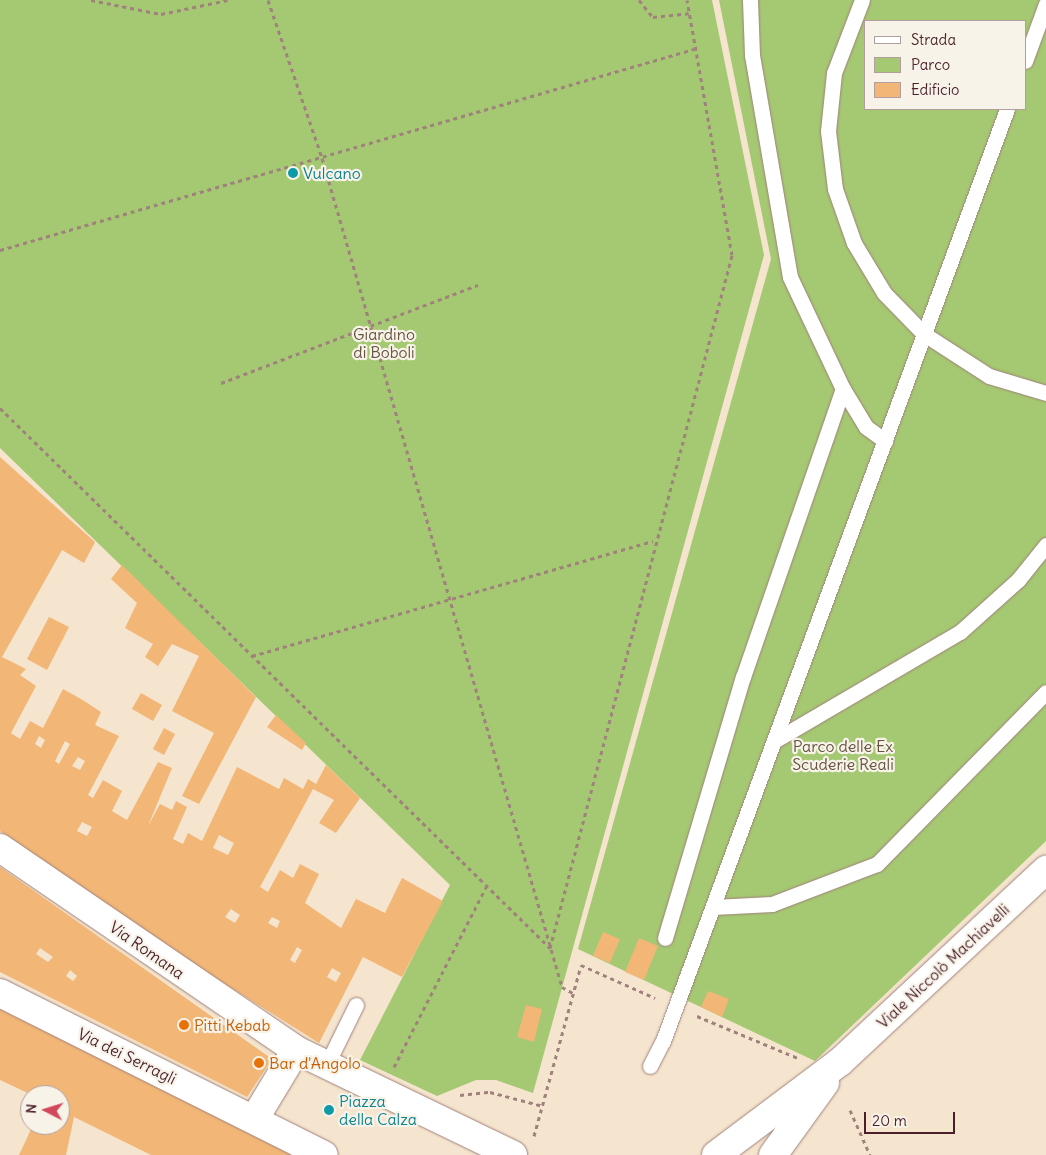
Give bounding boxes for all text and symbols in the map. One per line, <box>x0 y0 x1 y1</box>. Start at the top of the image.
legend <box>864 20 1026 110</box>
text: Strada <box>911 30 956 49</box>
text: Parco <box>911 55 950 74</box>
text: Edificio <box>911 80 959 99</box>
place label: Vulcano <box>303 163 361 183</box>
marker: Vulcano <box>287 167 299 179</box>
park label: Giardino di Boboli <box>353 324 415 362</box>
park label: Parco delle Ex Scuderie Reali <box>792 736 894 774</box>
street label: Viale Niccolò Machiavelli <box>873 900 1013 1032</box>
street label: Via Romana <box>106 917 188 983</box>
place label: Pitti Kebab <box>194 1015 270 1035</box>
marker: Pitti Kebab <box>178 1019 190 1031</box>
street label: Via dei Serragli <box>75 1024 179 1088</box>
place label: Bar d'Angolo <box>269 1053 361 1073</box>
marker: Bar d'Angolo <box>253 1057 265 1069</box>
north arrow <box>20 1085 70 1135</box>
place label: Piazza della Calza <box>339 1091 417 1129</box>
scale bar <box>866 1102 957 1134</box>
text: N <box>22 1103 40 1114</box>
marker: Piazza della Calza <box>323 1104 335 1116</box>
text: 20 m <box>872 1111 907 1130</box>

